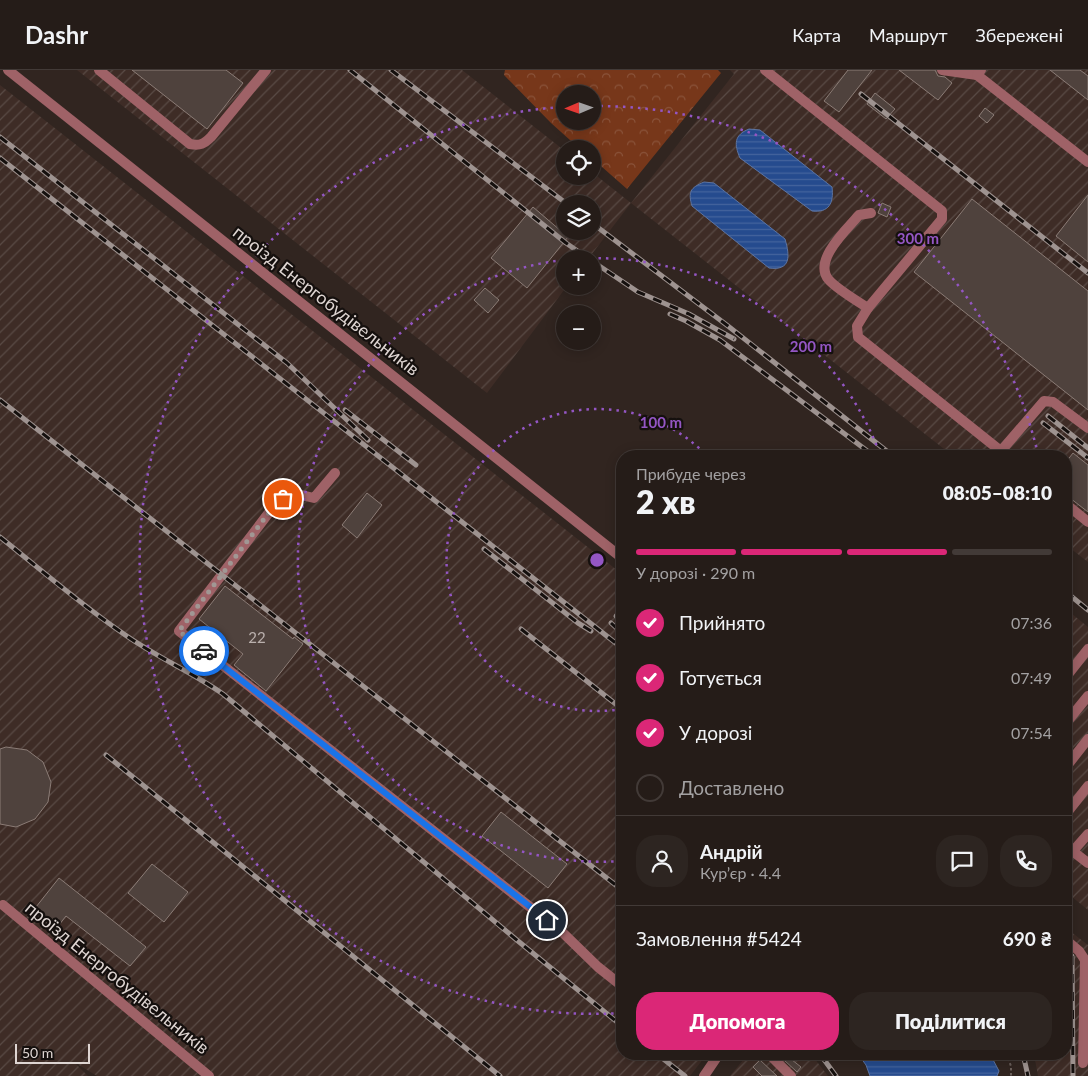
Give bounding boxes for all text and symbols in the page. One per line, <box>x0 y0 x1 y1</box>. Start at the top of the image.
text: Dashr <box>25 20 88 49</box>
text: Карта <box>792 24 841 46</box>
text: Маршрут <box>869 24 948 46</box>
text: Збережені <box>976 24 1063 46</box>
north arrow <box>556 85 601 130</box>
map controls <box>556 85 601 350</box>
button: locate <box>556 140 601 185</box>
button: layers <box>556 195 601 240</box>
street label: проїзд Енергобудівельників <box>229 221 424 380</box>
text: 300 m <box>897 229 939 247</box>
button: + <box>556 250 601 295</box>
button: − <box>556 305 601 350</box>
text: 200 m <box>790 337 832 355</box>
text: 100 m <box>640 413 682 431</box>
text: Прибуде через <box>636 464 746 483</box>
pin <box>262 478 304 520</box>
text: 08:05–08:10 <box>943 481 1052 504</box>
text: 2 хв <box>636 482 696 521</box>
icon: bag <box>269 485 297 513</box>
centre of rings <box>588 551 606 569</box>
text: У дорозі · 290 m <box>636 563 755 582</box>
icon: check <box>636 609 664 637</box>
text: Прийнято <box>679 611 765 634</box>
text: 07:36 <box>1011 613 1052 632</box>
courier <box>179 626 229 676</box>
house number: 22 <box>248 628 266 646</box>
icon: car <box>190 637 218 665</box>
icon: check <box>636 664 664 692</box>
text: Готується <box>679 666 762 689</box>
text: 07:49 <box>1011 668 1052 687</box>
icon: check <box>636 719 664 747</box>
text: У дорозі <box>679 721 752 744</box>
text: 07:54 <box>1011 723 1052 742</box>
text: Доставлено <box>679 776 784 799</box>
button: person <box>636 835 688 887</box>
button: chat <box>936 835 988 887</box>
button: phone <box>1000 835 1052 887</box>
text: Андрій <box>700 840 763 863</box>
text: Кур’єр · 4.4 <box>700 863 781 882</box>
street label: проїзд Енергобудівельників <box>21 896 214 1058</box>
pin <box>526 899 568 941</box>
icon: home <box>533 906 561 934</box>
text: Замовлення #5424 <box>636 927 802 950</box>
text: 690 ₴ <box>1003 927 1052 950</box>
button: Допомога <box>636 992 839 1050</box>
button: Поділитися <box>849 992 1052 1050</box>
scale bar <box>15 1041 90 1064</box>
text: 50 m <box>22 1044 53 1061</box>

